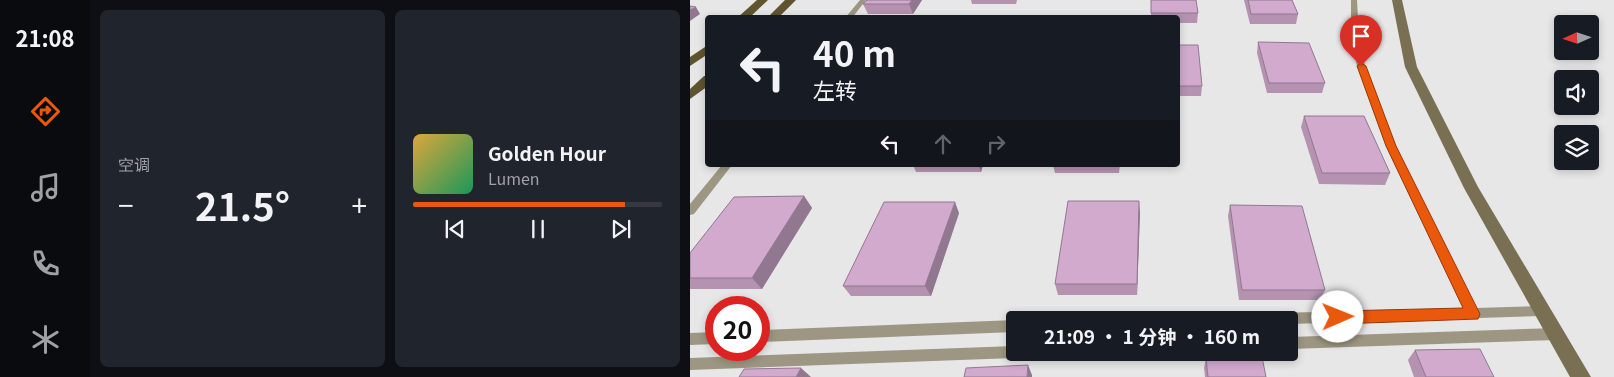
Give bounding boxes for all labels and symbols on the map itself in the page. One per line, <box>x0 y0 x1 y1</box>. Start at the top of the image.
pin <box>1340 15 1382 66</box>
north arrow <box>1554 15 1599 60</box>
position arrow <box>1311 290 1363 342</box>
speed limit sign: 20 <box>705 296 770 361</box>

